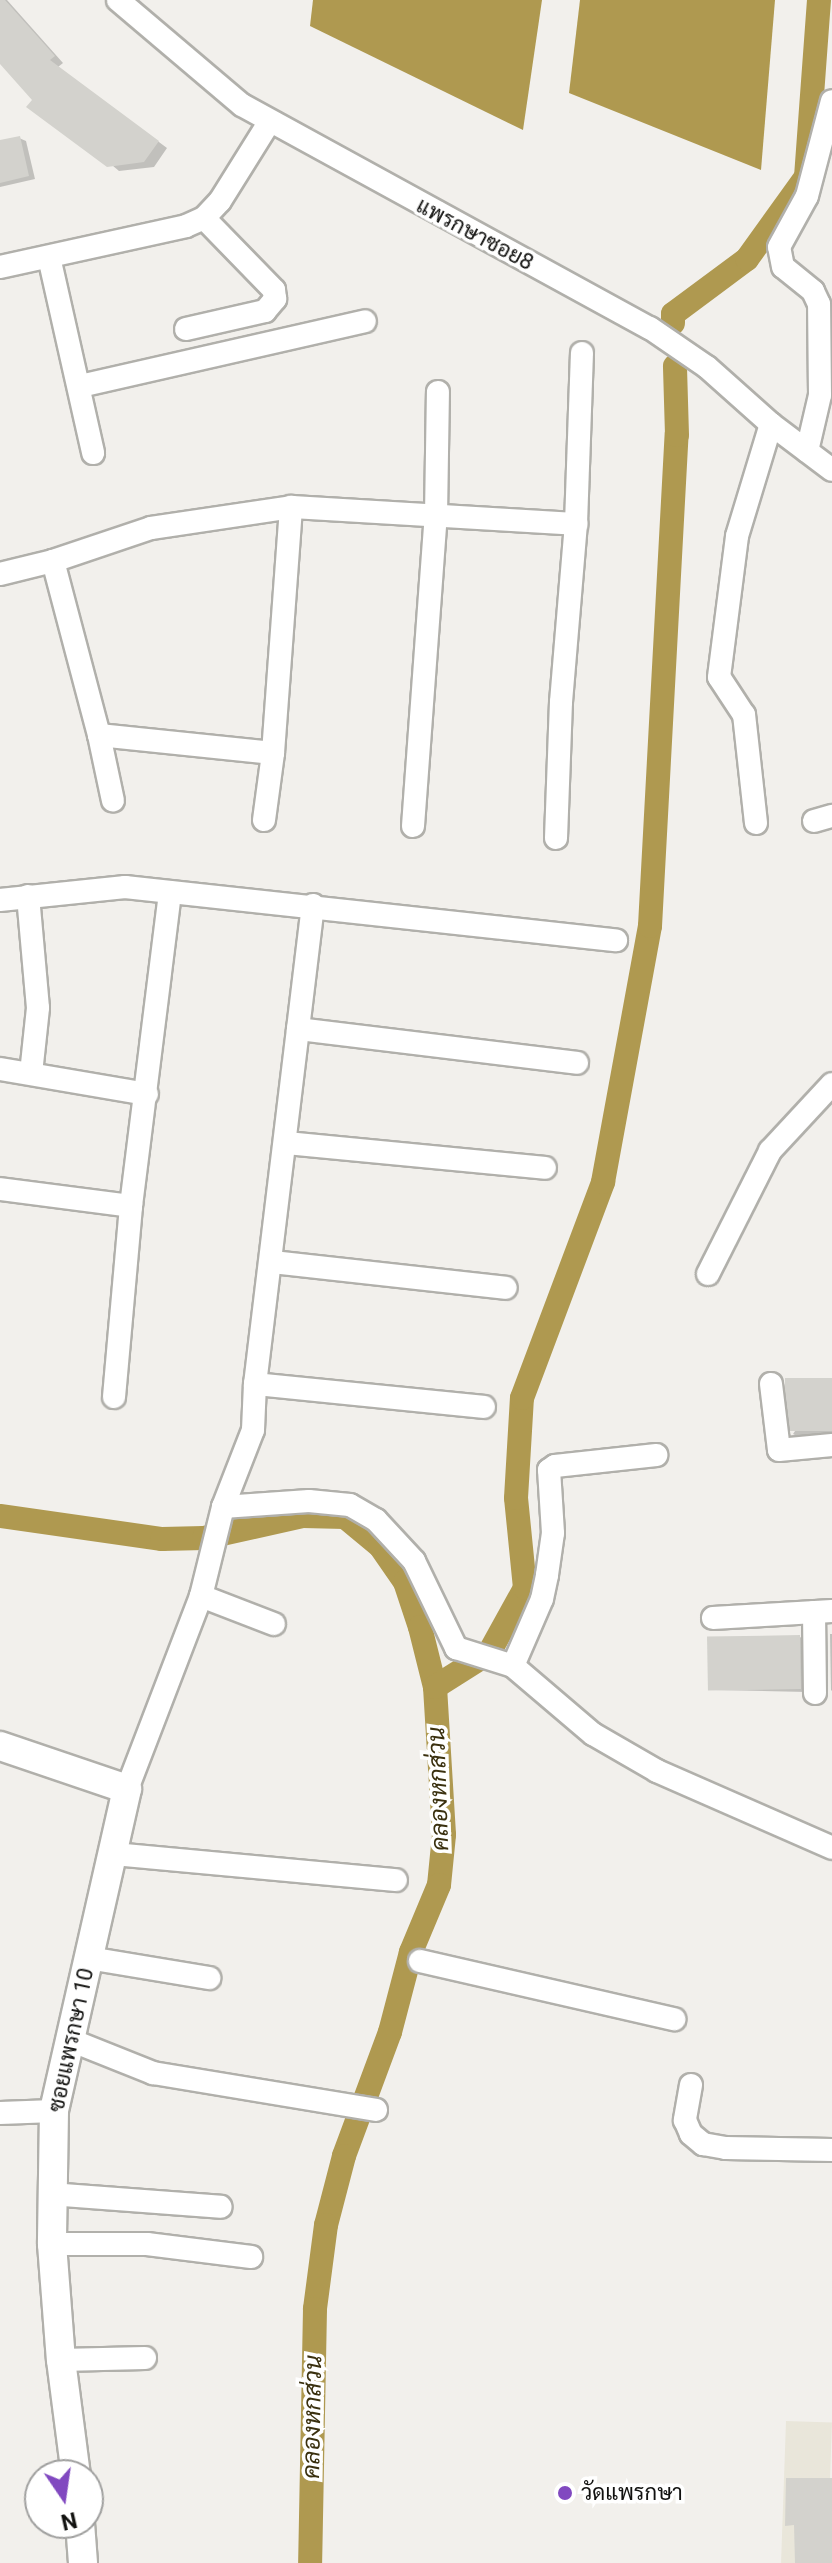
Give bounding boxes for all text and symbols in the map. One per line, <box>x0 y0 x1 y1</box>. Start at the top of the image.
street label: แพรกษาซอย8 <box>412 192 538 276</box>
water label: คลองหกส่วน <box>422 1727 456 1851</box>
street label: ซอยแพรกษา 10 <box>43 1966 99 2114</box>
water label: คลองหกส่วน <box>298 2355 328 2479</box>
north arrow <box>24 2459 104 2539</box>
place label: วัดแพรกษา <box>581 2480 683 2506</box>
marker: วัดแพรกษา <box>556 2484 574 2502</box>
text: N <box>59 2507 79 2535</box>

